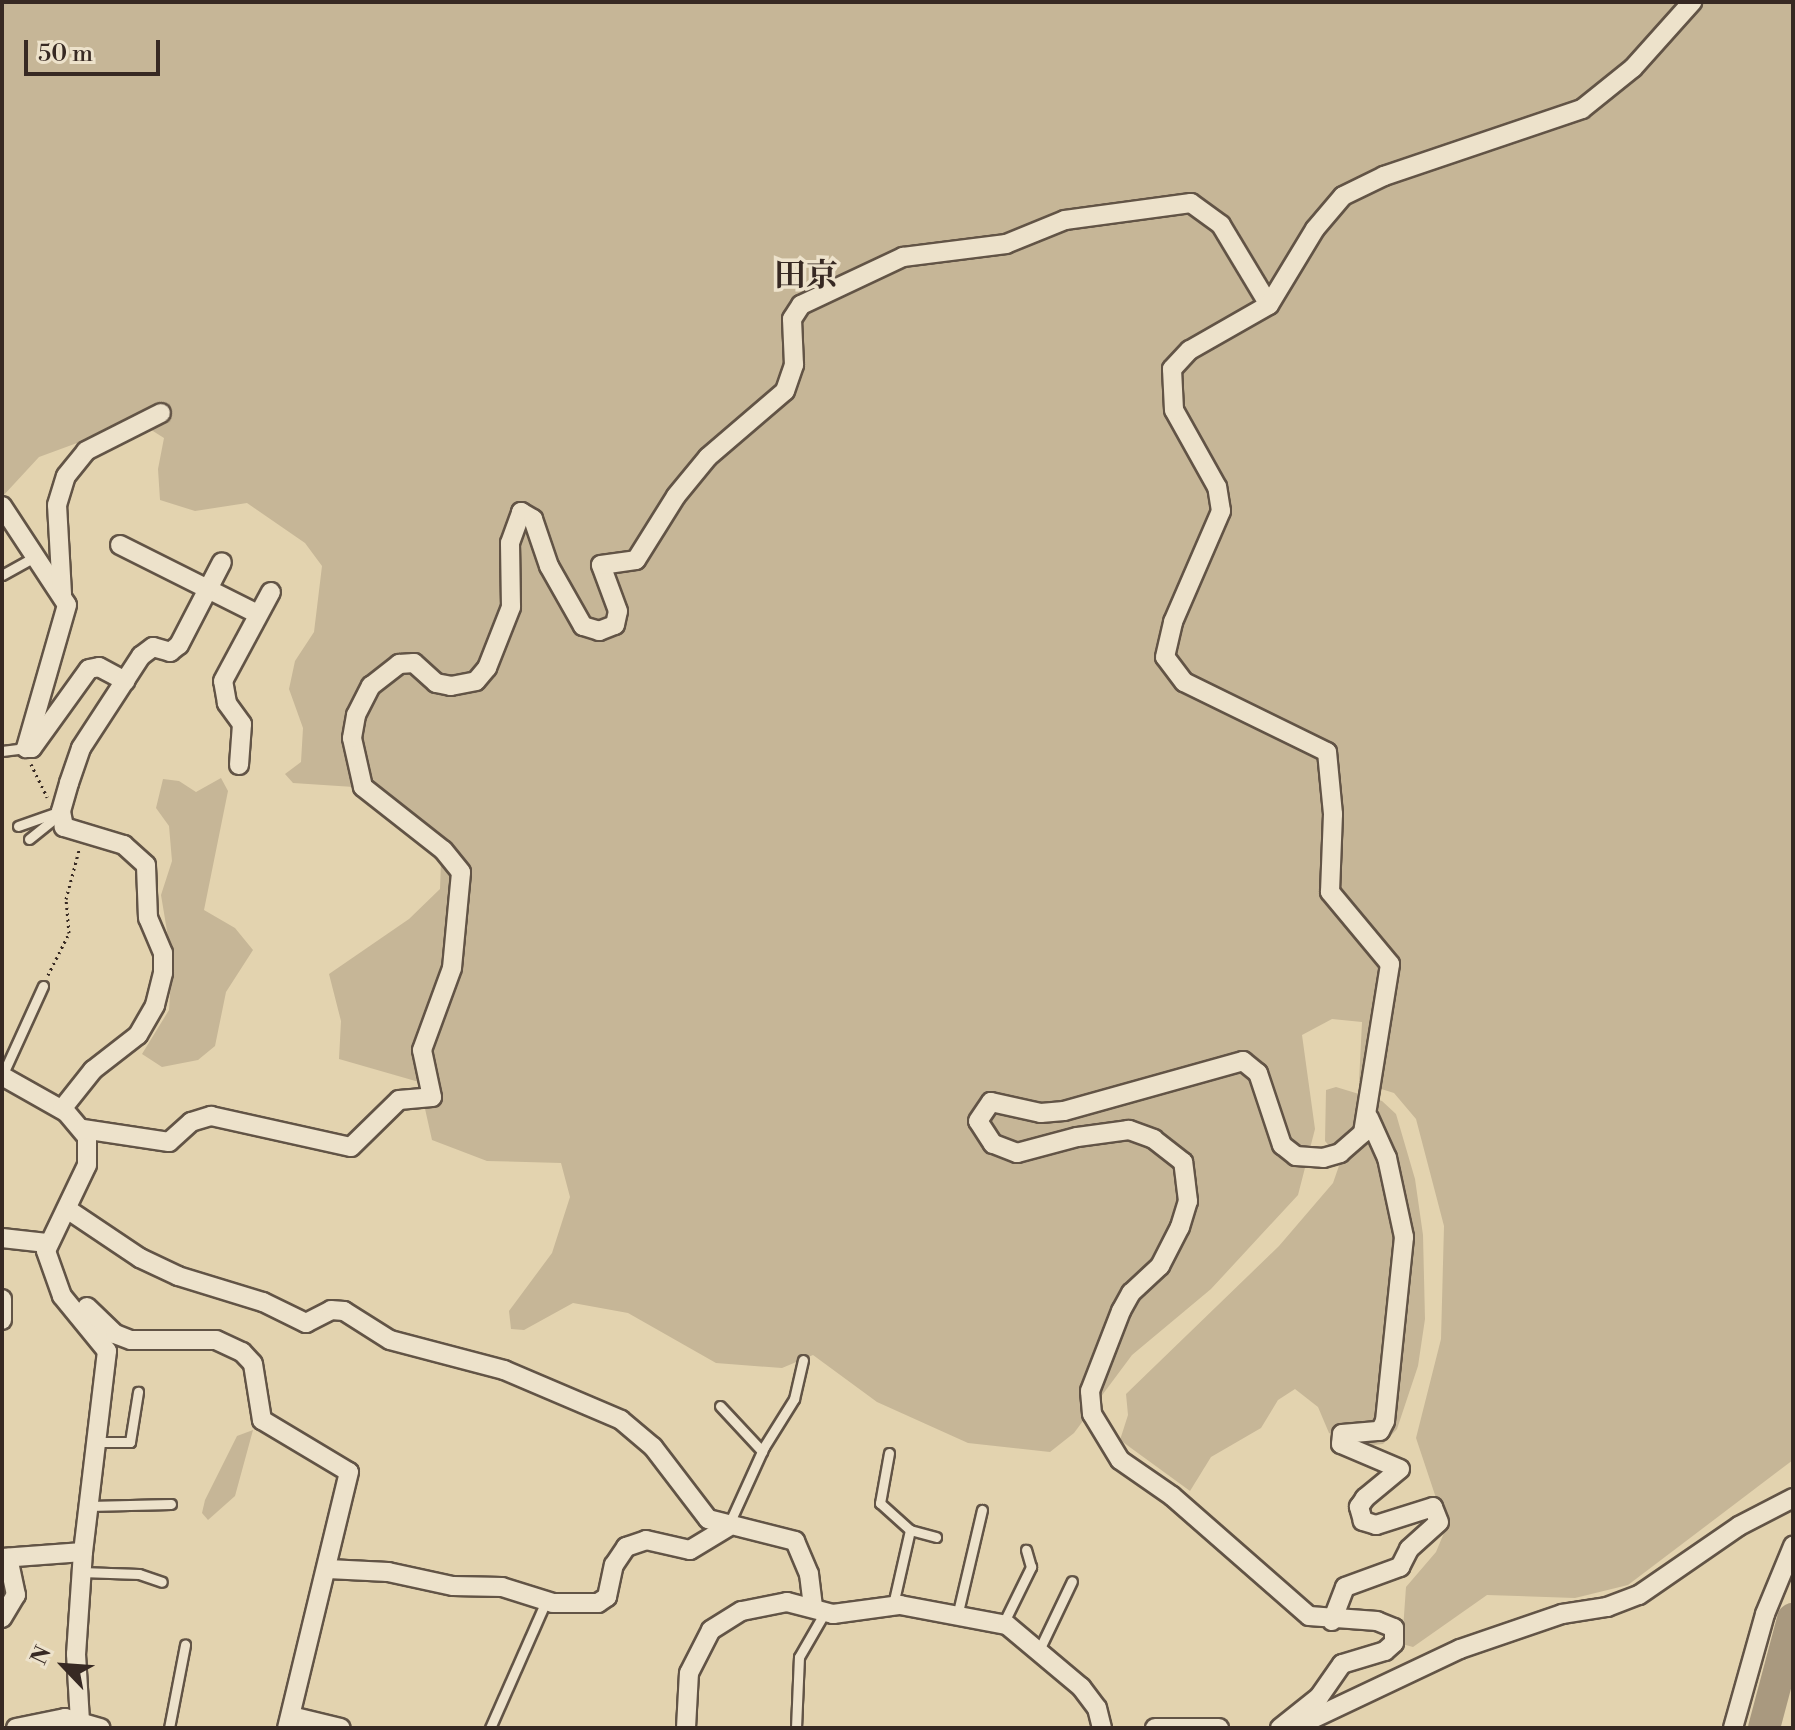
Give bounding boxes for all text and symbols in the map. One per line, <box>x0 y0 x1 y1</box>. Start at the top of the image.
scale bar <box>28 24 164 74</box>
text: 50 m <box>38 39 93 69</box>
district label: 田京 <box>774 257 838 295</box>
north arrow <box>24 1626 104 1706</box>
text: N <box>26 1642 58 1669</box>

